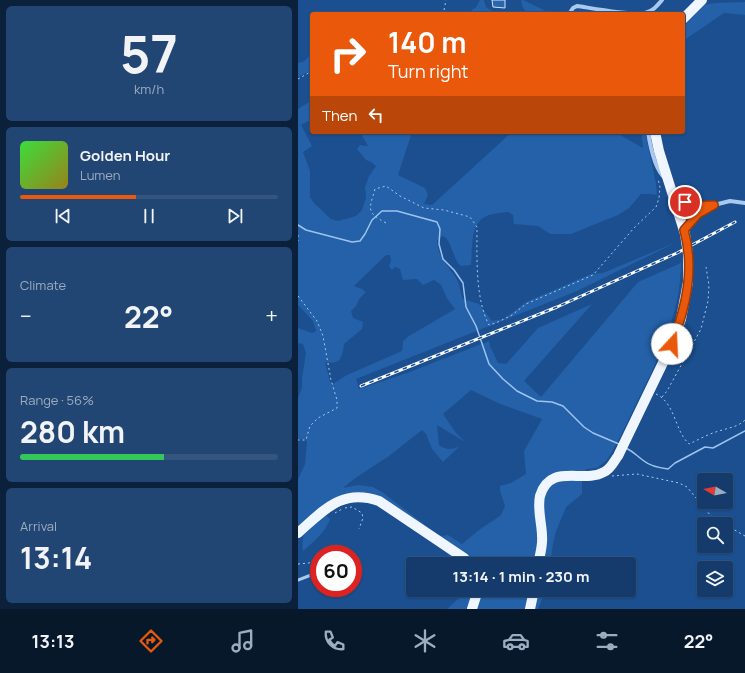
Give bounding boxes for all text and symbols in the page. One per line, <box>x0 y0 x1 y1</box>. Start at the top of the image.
text: 57 <box>120 18 178 89</box>
text: 140 m <box>388 23 467 61</box>
icon: right <box>322 28 374 80</box>
text: Turn right <box>388 59 469 83</box>
text: km/h <box>134 80 164 98</box>
icon: left <box>365 104 387 126</box>
text: Then <box>322 105 357 126</box>
text: Golden Hour <box>80 145 170 166</box>
text: Lumen <box>80 166 120 184</box>
pin <box>668 185 702 219</box>
icon: arrive <box>674 191 696 213</box>
icon: previous <box>52 205 74 227</box>
icon: pause <box>138 205 160 227</box>
icon: next <box>224 205 246 227</box>
text: Climate <box>20 276 66 294</box>
text: 22° <box>124 296 173 337</box>
text: − <box>20 301 32 331</box>
text: + <box>265 301 278 331</box>
position arrow <box>651 323 693 365</box>
text: Range · 56% <box>20 391 94 409</box>
text: 280 km <box>20 411 125 452</box>
north arrow <box>697 473 733 509</box>
map controls <box>697 473 733 597</box>
text: Arrival <box>20 517 57 535</box>
button: search <box>697 517 733 553</box>
text: 13:14 <box>20 537 92 578</box>
speed limit sign: 60 <box>310 545 362 597</box>
button: layers <box>697 561 733 597</box>
text: 13:14 · 1 min · 230 m <box>453 566 589 587</box>
icon: directions <box>137 627 165 655</box>
icon: music <box>229 627 257 655</box>
icon: phone <box>320 627 348 655</box>
icon: climate <box>411 627 439 655</box>
icon: car <box>502 627 530 655</box>
icon: filters <box>593 627 621 655</box>
text: 13:13 <box>32 629 74 653</box>
text: 22° <box>684 629 713 653</box>

